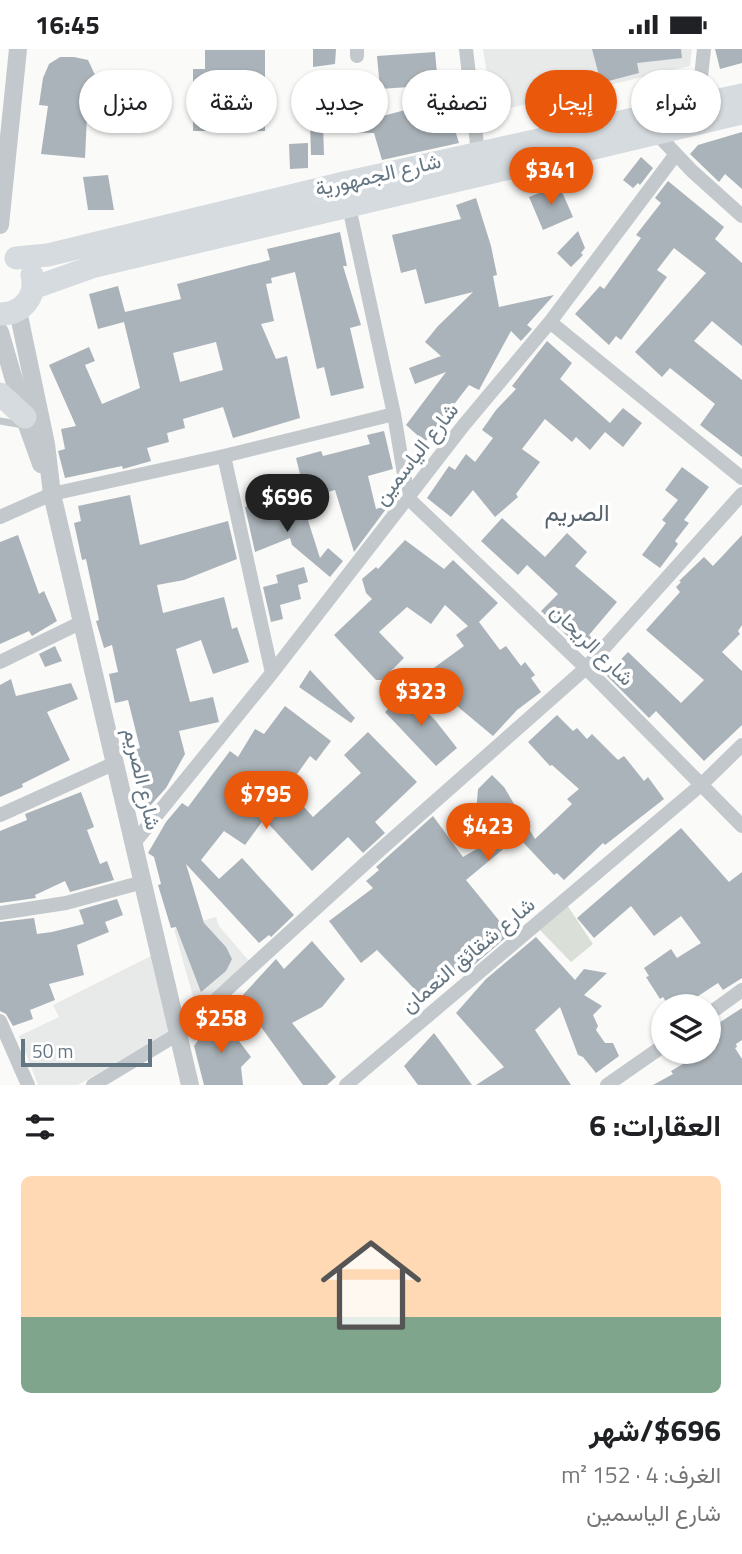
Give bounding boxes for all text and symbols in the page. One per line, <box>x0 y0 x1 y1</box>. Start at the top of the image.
text: 16:45 <box>35 5 100 44</box>
chip: منزل <box>79 70 172 133</box>
chip: شقة <box>186 70 277 133</box>
chip: جديد <box>291 70 388 133</box>
chip: تصفية <box>402 70 511 133</box>
chip: إيجار <box>525 70 617 133</box>
chip: شراء <box>631 70 721 133</box>
street label: شارع الجمهورية <box>312 144 444 204</box>
pin: $341 <box>510 148 592 207</box>
text: $341 <box>525 152 577 187</box>
street label: شارع الياسمين <box>365 395 466 512</box>
pin: $696 <box>246 475 328 534</box>
text: $696 <box>261 479 313 514</box>
district label: الصريم <box>544 494 610 530</box>
street label: شارع الريحان <box>543 596 642 693</box>
pin: $323 <box>380 669 462 728</box>
text: $323 <box>395 673 447 708</box>
street label: شارع الصريم <box>116 725 170 833</box>
pin: $795 <box>225 771 307 831</box>
text: $795 <box>240 776 292 811</box>
pin: $423 <box>447 803 529 863</box>
text: $423 <box>462 808 514 843</box>
street label: شارع شقائق النعمان <box>393 888 541 1020</box>
map controls <box>651 994 721 1064</box>
button: layers <box>651 994 721 1064</box>
pin: $258 <box>180 995 262 1055</box>
text: $258 <box>195 1000 247 1035</box>
scale bar <box>21 1036 152 1068</box>
text: 50 m <box>32 1036 73 1065</box>
text: العقارات: 6 <box>589 1102 721 1148</box>
icon: filters <box>21 1108 59 1146</box>
icon: home <box>308 1222 434 1348</box>
text: $696/شهر <box>589 1407 721 1453</box>
text: الغرف: 4 · 152 m² <box>561 1457 721 1492</box>
text: شارع الياسمين <box>586 1495 721 1530</box>

